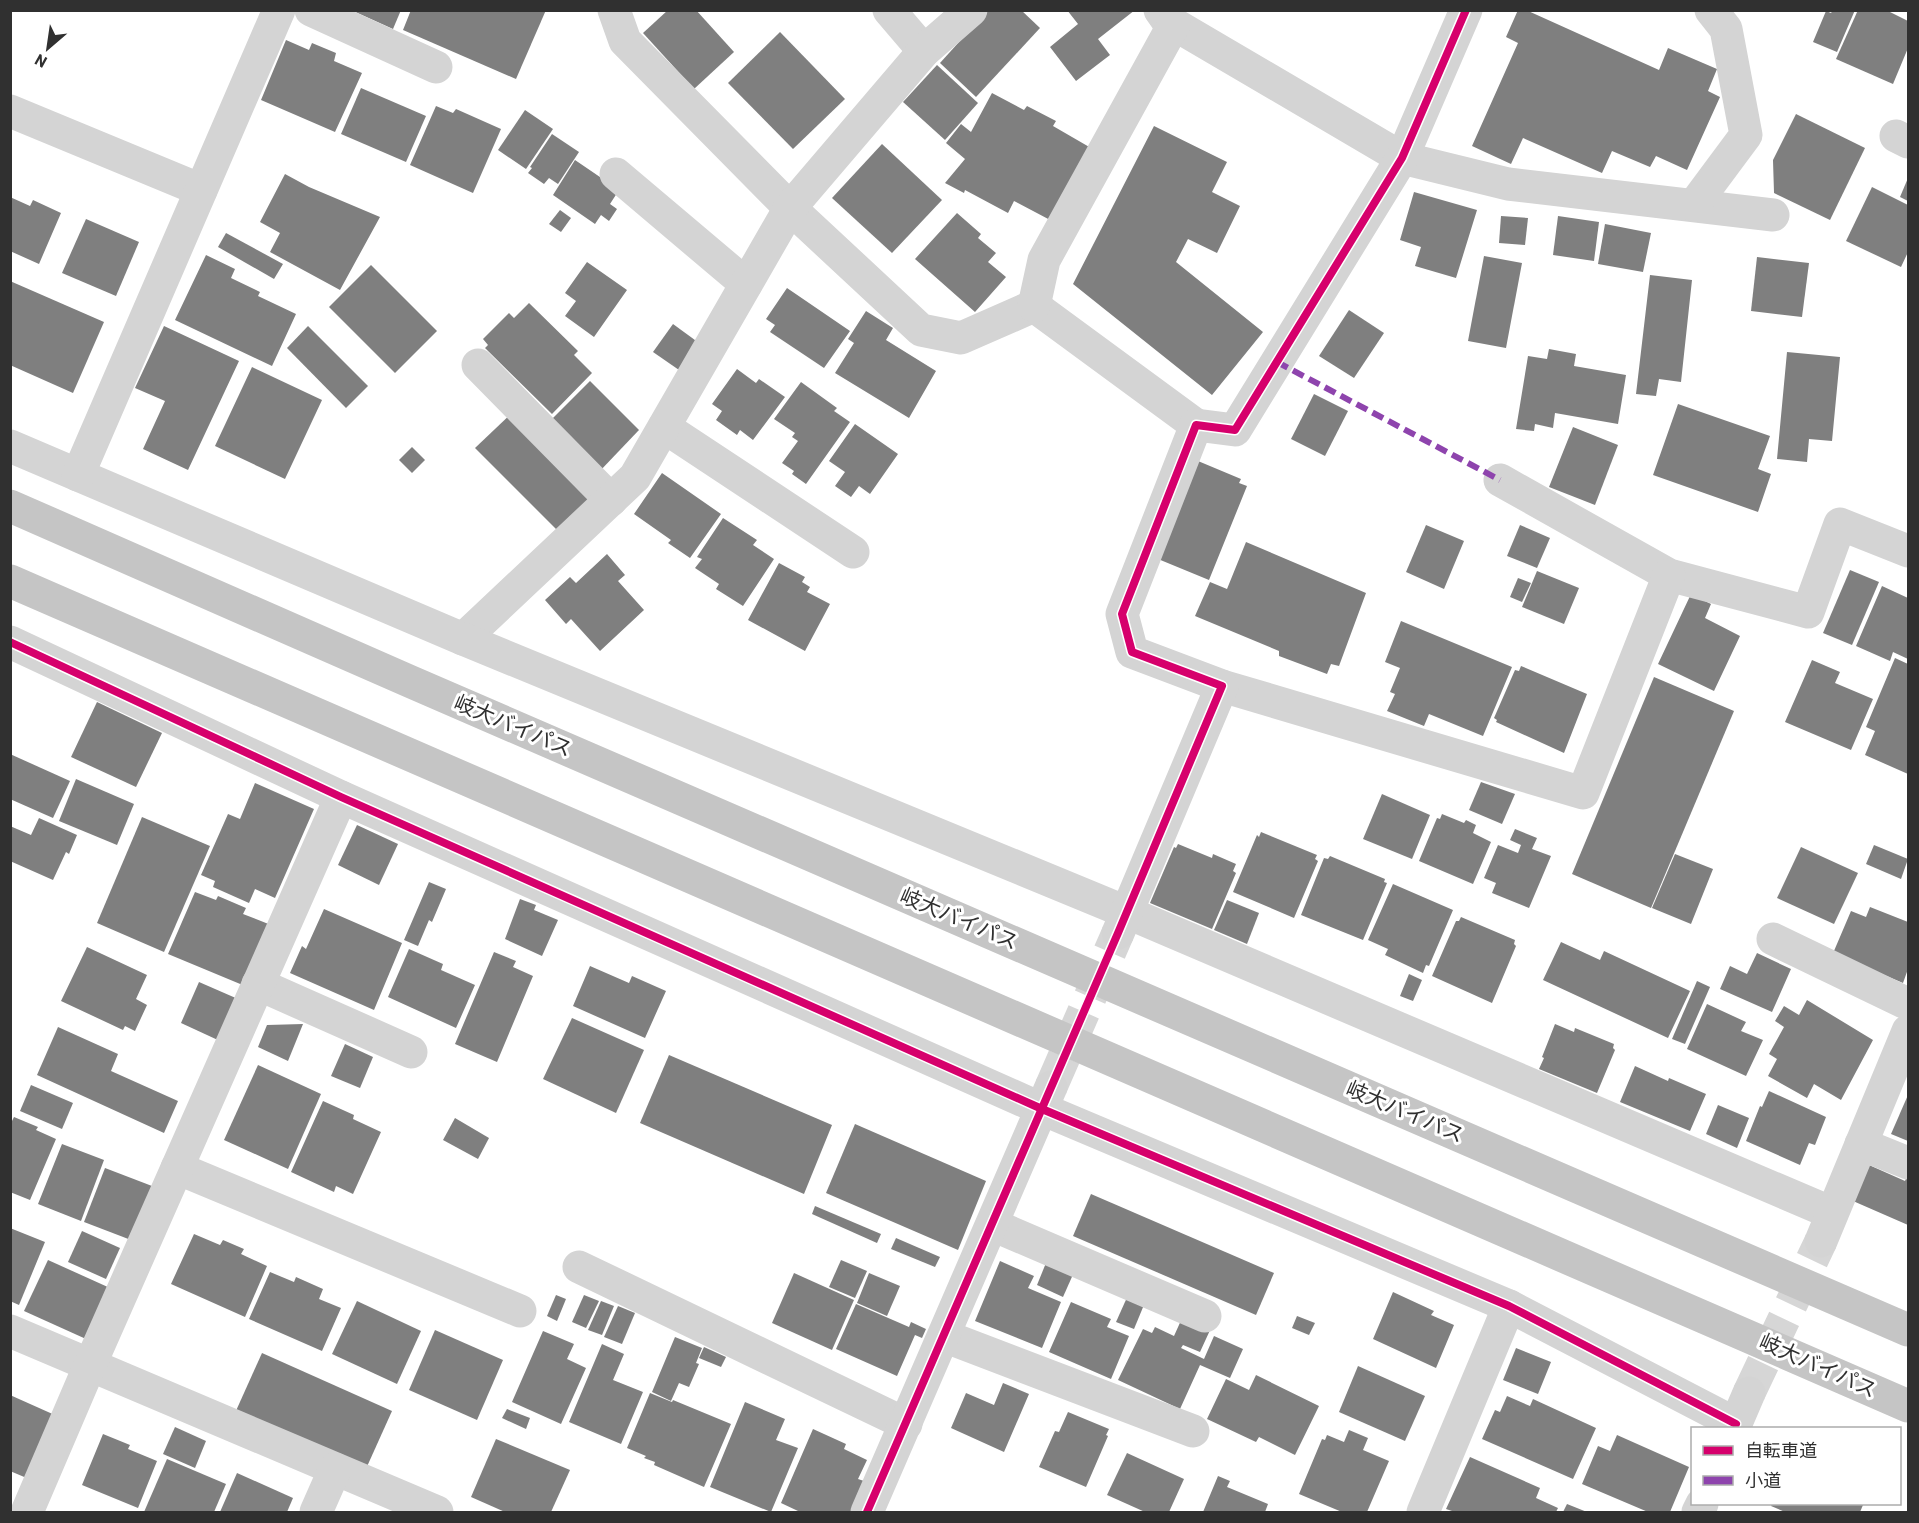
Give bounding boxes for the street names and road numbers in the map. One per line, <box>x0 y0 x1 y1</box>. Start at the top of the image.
street label: 岐大バイパス <box>451 689 576 761</box>
street label: 岐大バイパス <box>897 882 1022 954</box>
street label: 岐大バイパス <box>1343 1075 1468 1147</box>
street label: 岐大バイパス <box>1756 1328 1881 1402</box>

